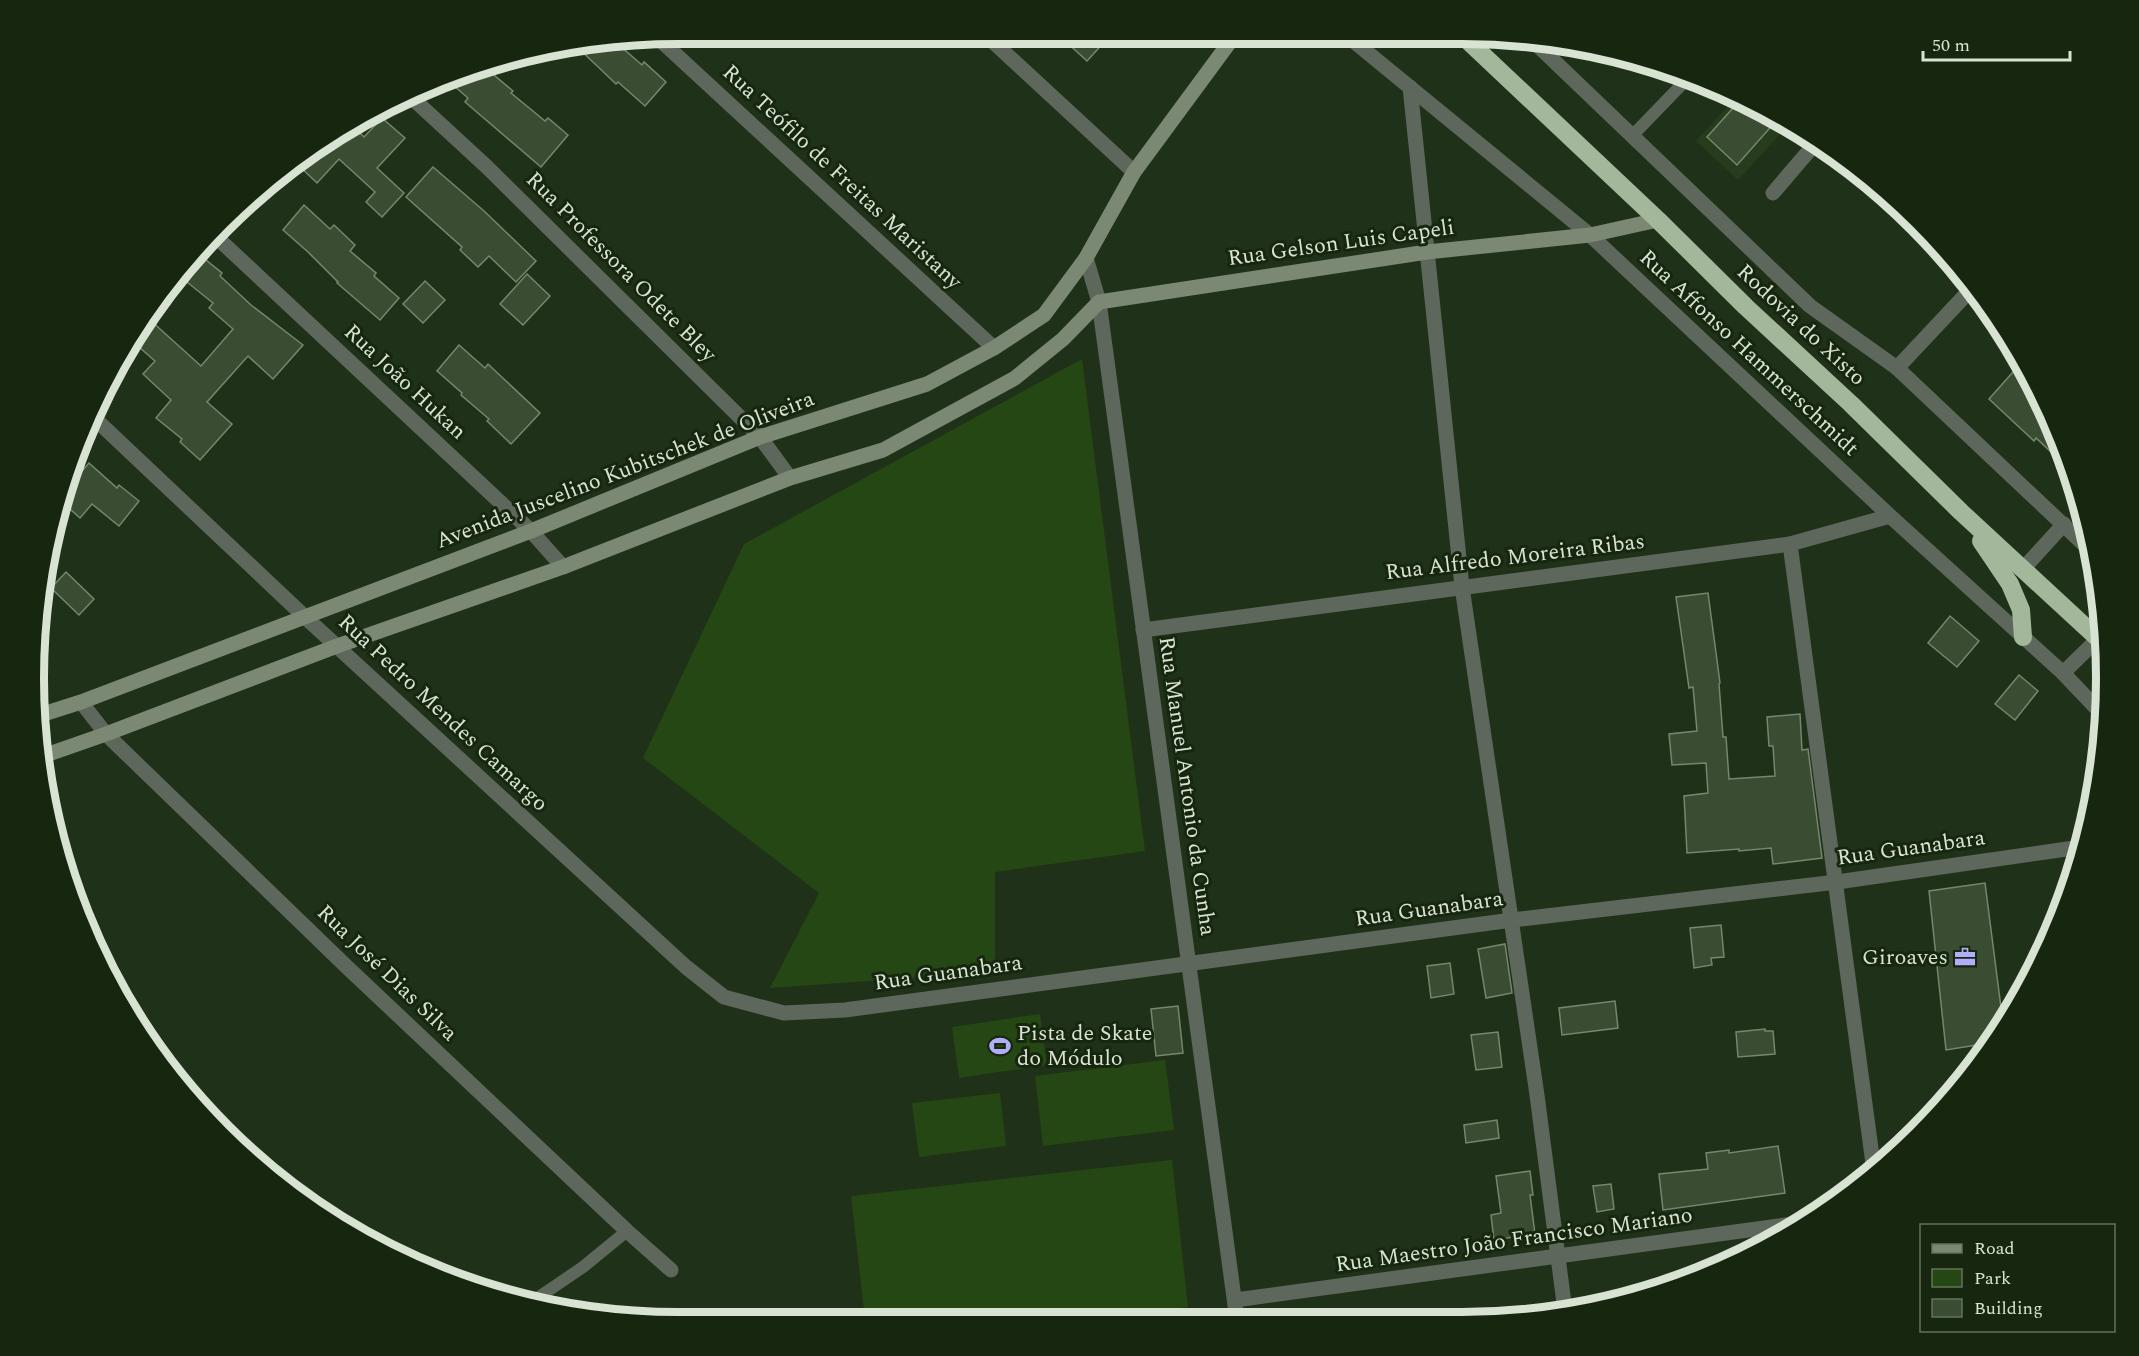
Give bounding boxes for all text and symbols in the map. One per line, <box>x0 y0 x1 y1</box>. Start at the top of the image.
scale bar <box>1923 24 2070 62</box>
text: 50 m <box>1932 32 1970 59</box>
street label: Rua Teófilo de Freitas Maristany <box>715 57 970 298</box>
street label: Rua Professora Odete Bley <box>518 164 725 371</box>
street label: Rua Gelson Luis Capeli <box>1226 211 1456 275</box>
street label: Rua Affonso Hammerschmidt <box>1632 242 1867 464</box>
street label: Rodovia do Xisto <box>1729 256 1873 394</box>
street label: Rua João Hukan <box>336 316 474 448</box>
street label: Avenida Juscelino Kubitschek de Oliveira <box>431 382 819 558</box>
street label: Rua Alfredo Moreira Ribas <box>1383 525 1647 589</box>
street label: Rua Pedro Mendes Camargo <box>330 606 556 820</box>
street label: Rua Manuel Antonio da Cunha <box>1150 634 1224 938</box>
street label: Rua Guanabara <box>1835 821 1987 875</box>
street label: Rua Guanabara <box>1353 882 1505 936</box>
street label: Rua José Dias Silva <box>309 897 465 1049</box>
place label: Giroaves <box>1862 941 1948 974</box>
office icon: Giroaves <box>1953 945 1977 969</box>
street label: Rua Guanabara <box>872 946 1024 1000</box>
place label: Pista de Skate do Módulo <box>1017 1017 1153 1075</box>
sports icon: Pista de Skate do Módulo <box>988 1034 1012 1058</box>
street label: Rua Maestro João Francisco Mariano <box>1333 1199 1695 1281</box>
legend <box>1920 1224 2115 1332</box>
text: Road <box>1974 1235 2015 1262</box>
text: Park <box>1974 1265 2011 1292</box>
text: Building <box>1974 1295 2043 1322</box>

